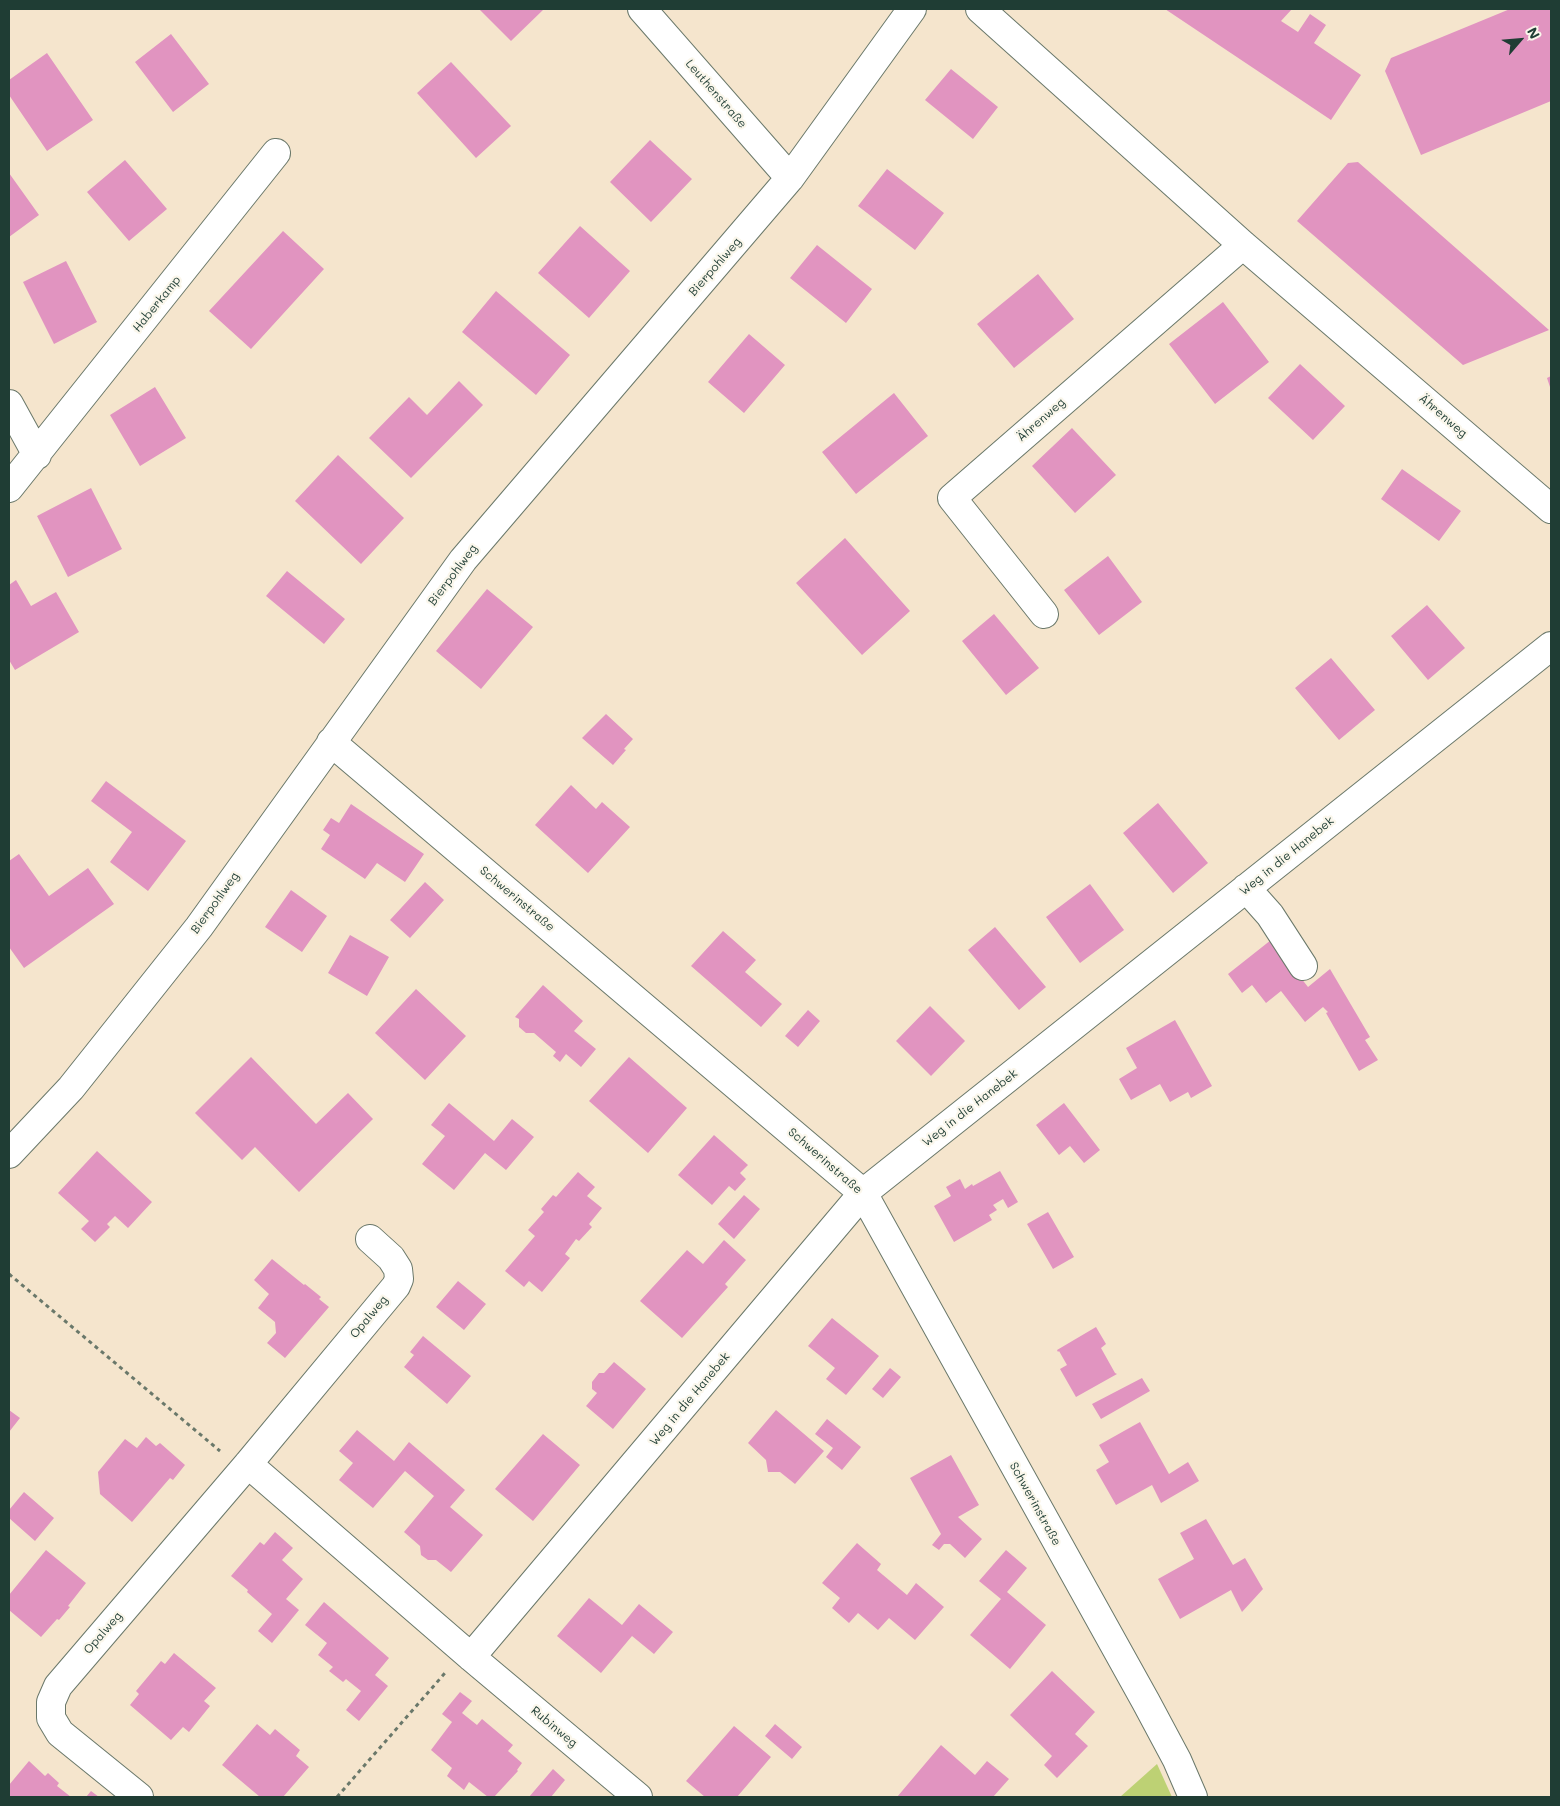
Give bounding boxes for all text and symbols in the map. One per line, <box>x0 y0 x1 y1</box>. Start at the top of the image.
north arrow <box>1495 15 1545 65</box>
text: N <box>1523 24 1545 42</box>
street label: Leuthenstraße <box>682 57 750 131</box>
street label: Bierpohlweg <box>686 235 744 299</box>
street label: Haberkamp <box>130 273 184 335</box>
street label: Ährenweg <box>1416 391 1470 441</box>
street label: Ährenweg <box>1014 395 1068 445</box>
street label: Bierpohlweg <box>425 542 481 608</box>
street label: Weg in die Hanebek <box>1237 814 1337 898</box>
street label: Schwerinstraße <box>477 863 557 935</box>
street label: Bierpohlweg <box>188 869 242 937</box>
street label: Weg in die Hanebek <box>919 1066 1021 1150</box>
street label: Schwerinstraße <box>785 1125 865 1197</box>
street label: Opalweg <box>347 1293 391 1341</box>
street label: Weg in die Hanebek <box>647 1350 733 1448</box>
street label: Schwerinstraße <box>1006 1460 1064 1548</box>
street label: Opalweg <box>81 1609 125 1657</box>
street label: Rubinweg <box>528 1704 580 1750</box>

